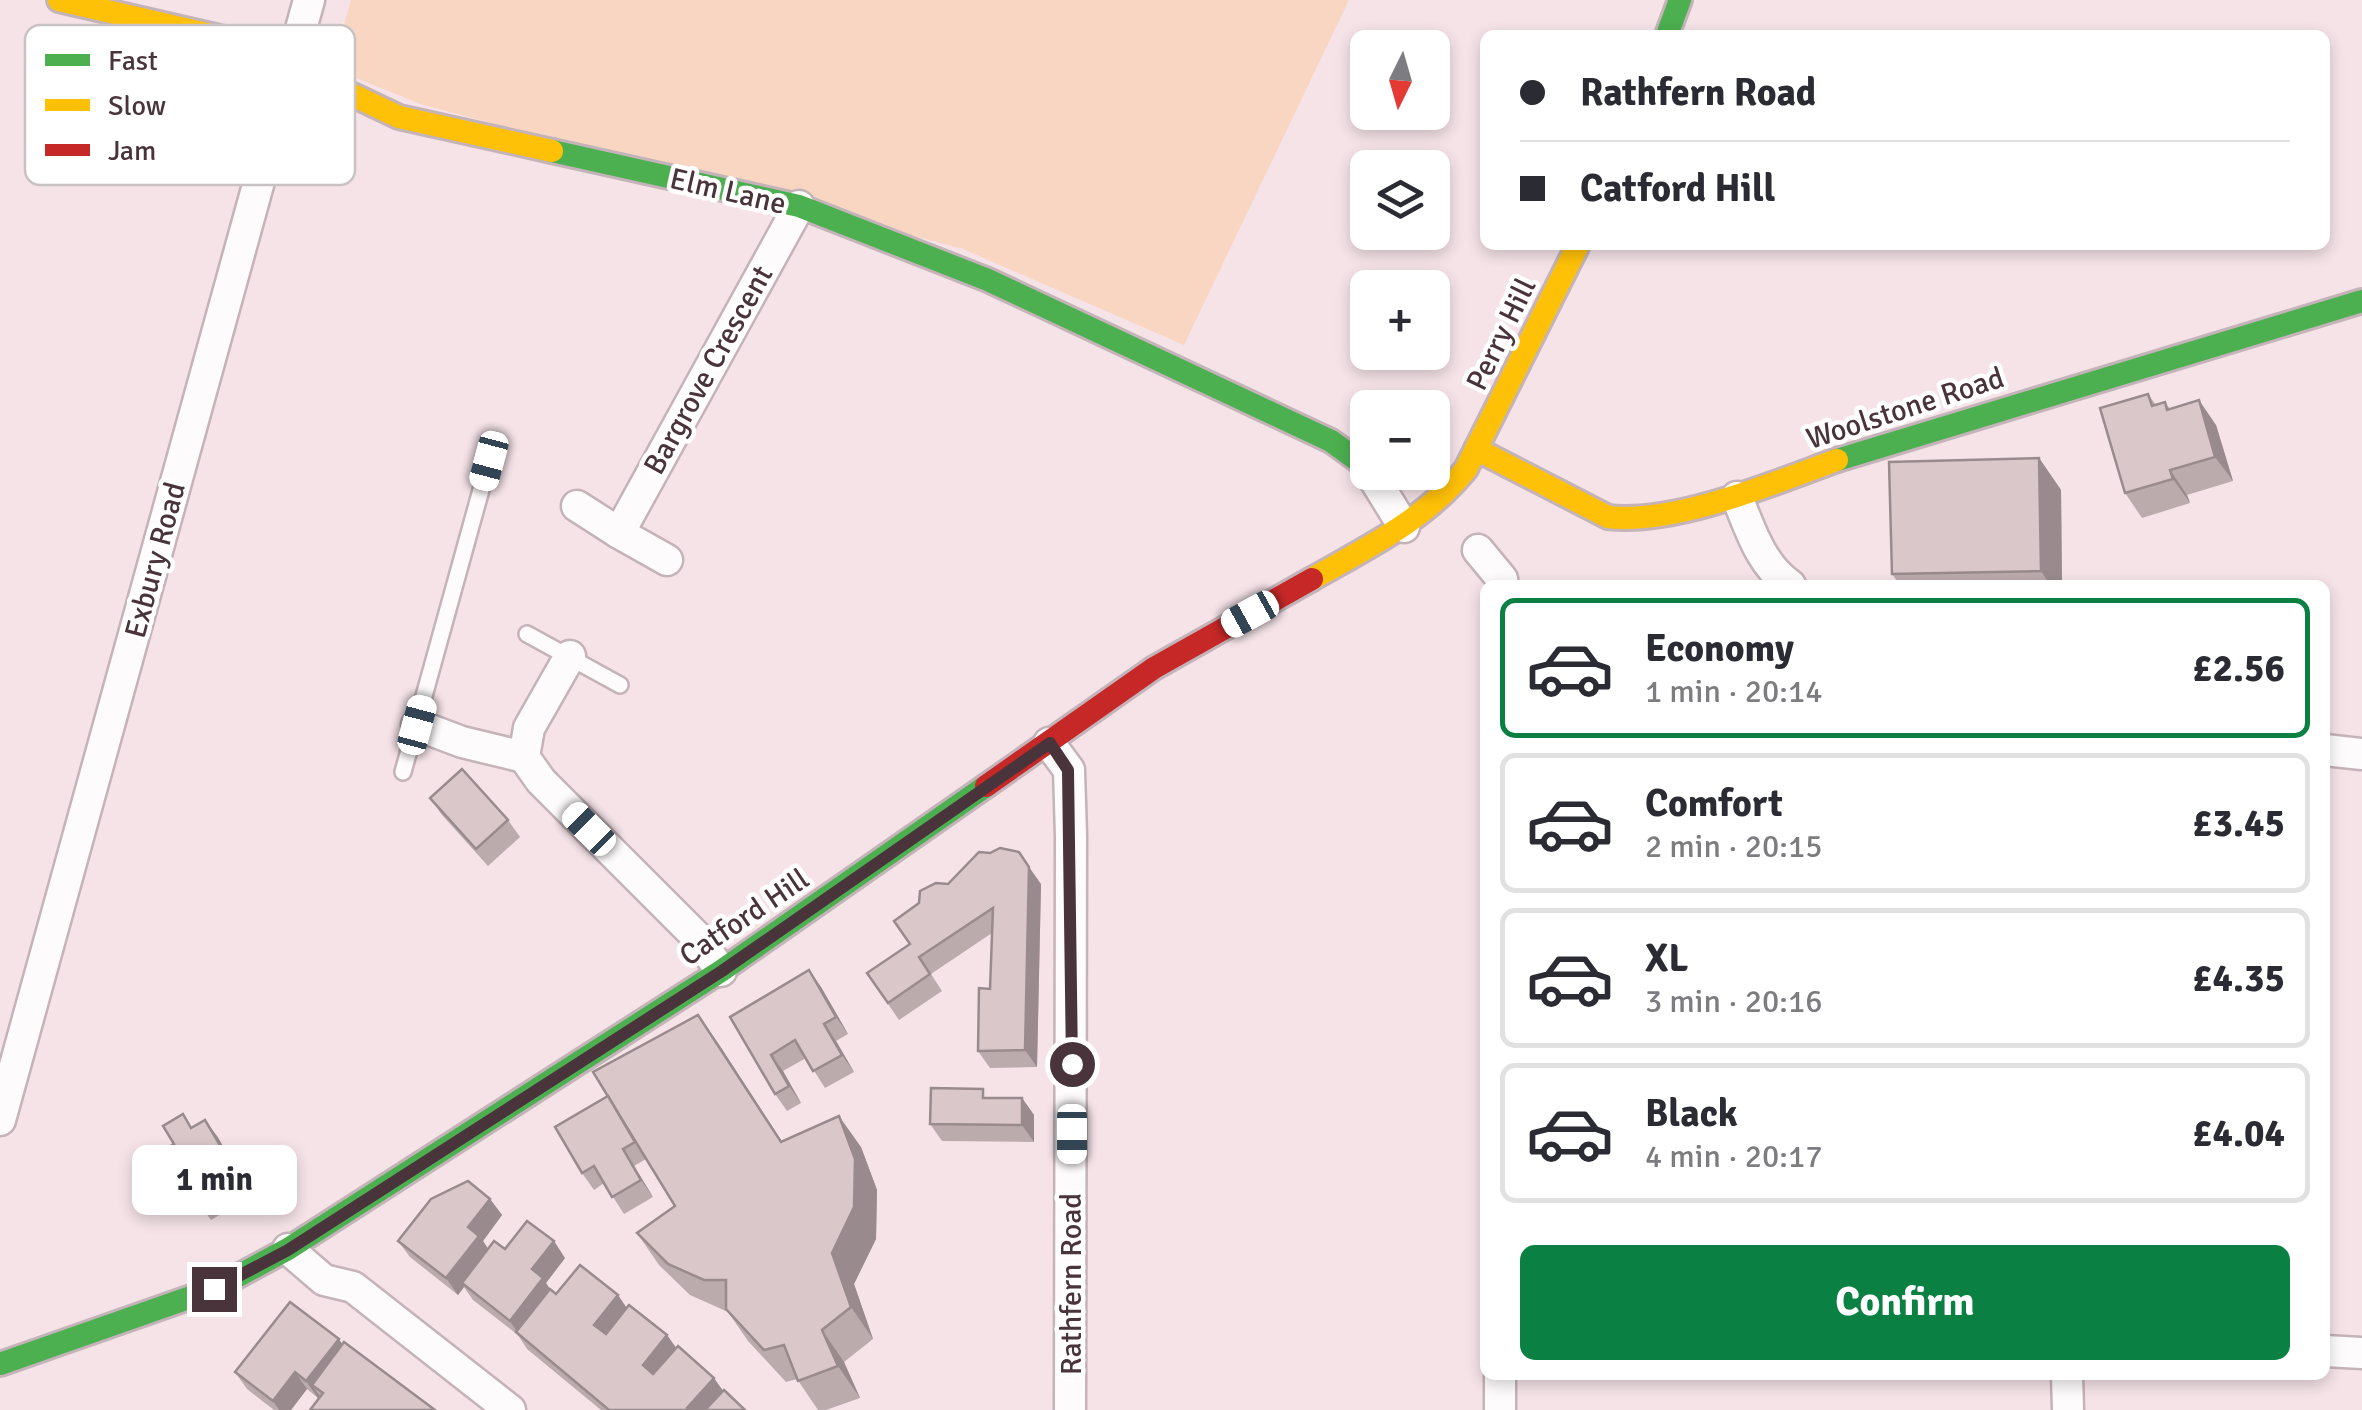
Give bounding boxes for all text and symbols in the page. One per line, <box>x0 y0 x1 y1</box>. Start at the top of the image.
legend <box>25 25 355 185</box>
north arrow <box>1350 30 1450 130</box>
map controls <box>1350 30 1450 490</box>
text: Fast <box>108 44 158 78</box>
text: Rathfern Road <box>1580 69 1816 116</box>
text: Slow <box>108 89 166 123</box>
text: Jam <box>108 134 156 168</box>
button: layers <box>1350 150 1450 250</box>
street label: Elm Lane <box>666 160 790 223</box>
text: Catford Hill <box>1580 165 1775 212</box>
street label: Bargrove Crescent <box>636 259 781 481</box>
button: + <box>1350 270 1450 370</box>
street label: Perry Hill <box>1458 272 1544 396</box>
street label: Woolstone Road <box>1802 359 2009 458</box>
button: − <box>1350 390 1450 490</box>
car <box>467 428 511 494</box>
street label: Exbury Road <box>117 478 194 642</box>
car <box>1216 586 1284 642</box>
icon: car <box>1525 623 1615 713</box>
text: Economy <box>1645 625 1794 672</box>
text: £2.56 <box>2192 645 2285 692</box>
text: 1 min · 20:14 <box>1645 672 1823 711</box>
car <box>395 692 439 758</box>
icon: car <box>1525 778 1615 868</box>
text: Comfort <box>1645 780 1783 827</box>
car <box>557 797 621 861</box>
text: £3.45 <box>2192 800 2285 847</box>
text: 2 min · 20:15 <box>1645 827 1823 866</box>
street label: Catford Hill <box>673 861 816 974</box>
icon: car <box>1525 933 1615 1023</box>
text: XL <box>1645 935 1688 982</box>
text: £4.35 <box>2192 955 2285 1002</box>
text: 3 min · 20:16 <box>1645 982 1823 1021</box>
route start <box>1050 1042 1095 1087</box>
icon: car <box>1525 1088 1615 1178</box>
text: Black <box>1645 1090 1738 1137</box>
car <box>1057 1104 1087 1164</box>
text: £4.04 <box>2192 1110 2285 1157</box>
text: 4 min · 20:17 <box>1645 1137 1823 1176</box>
callout: 1 min <box>132 1144 296 1214</box>
text: 1 min <box>176 1160 253 1199</box>
street label: Rathfern Road <box>1053 1193 1090 1375</box>
button: Confirm <box>1520 1245 2290 1360</box>
route end <box>192 1267 237 1312</box>

